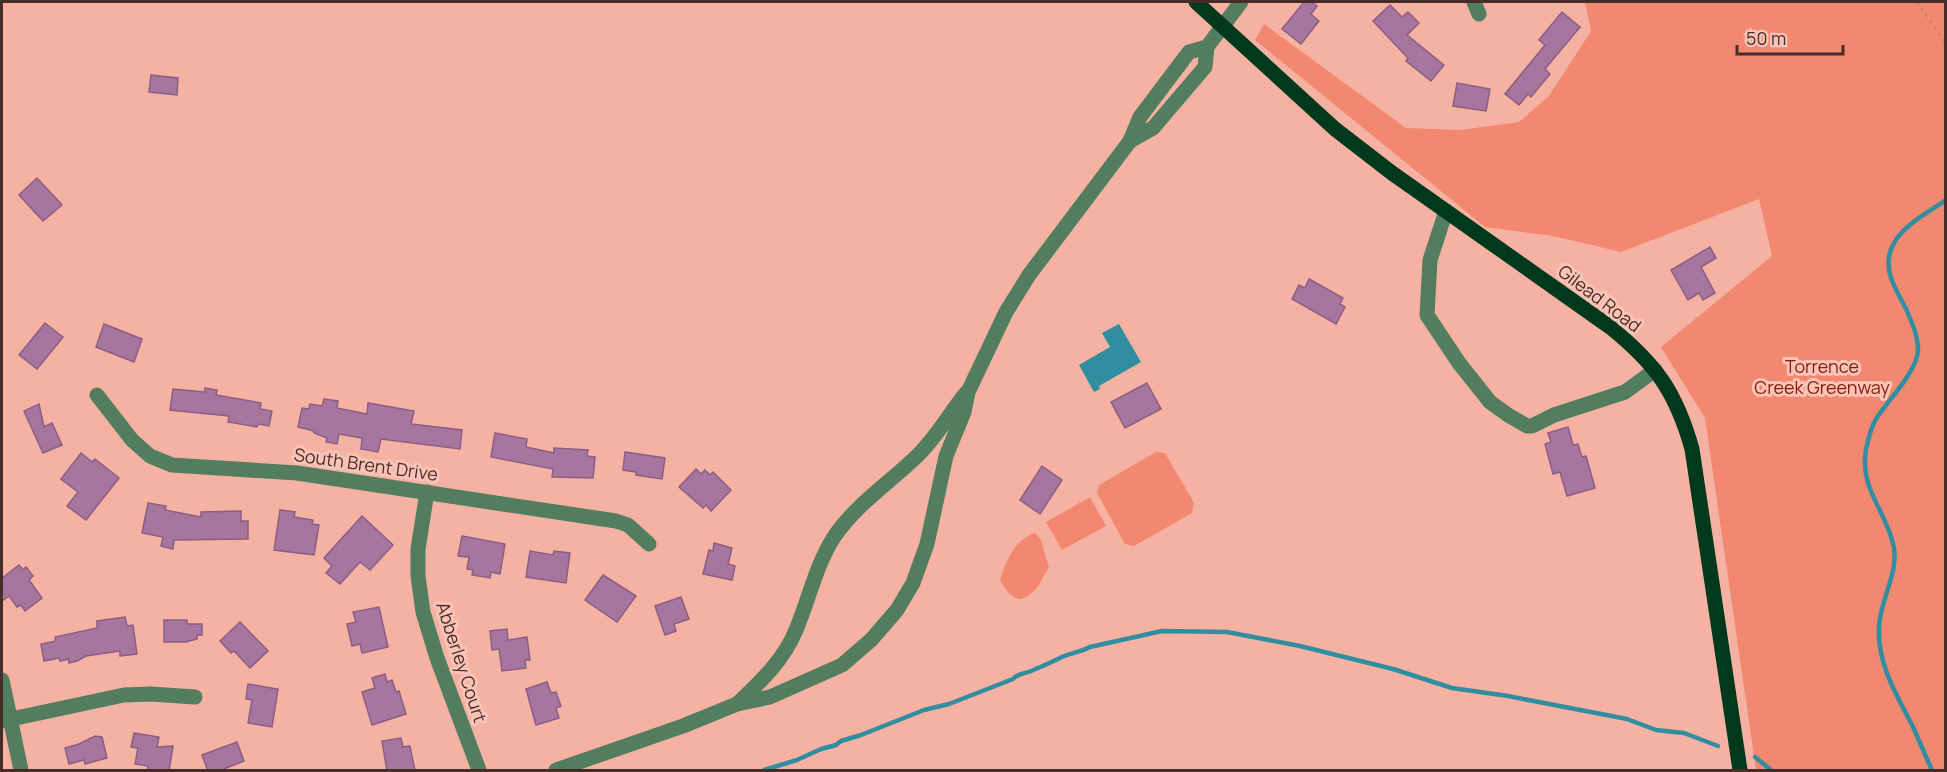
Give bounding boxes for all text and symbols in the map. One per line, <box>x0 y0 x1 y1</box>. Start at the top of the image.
scale bar <box>1737 18 1844 56</box>
text: 50 m <box>1746 26 1786 50</box>
street label: Gilead Road <box>1553 259 1647 337</box>
park label: Torrence Creek Greenway <box>1754 354 1890 399</box>
street label: South Brent Drive <box>292 442 440 486</box>
street label: Abberley Court <box>431 599 493 725</box>

